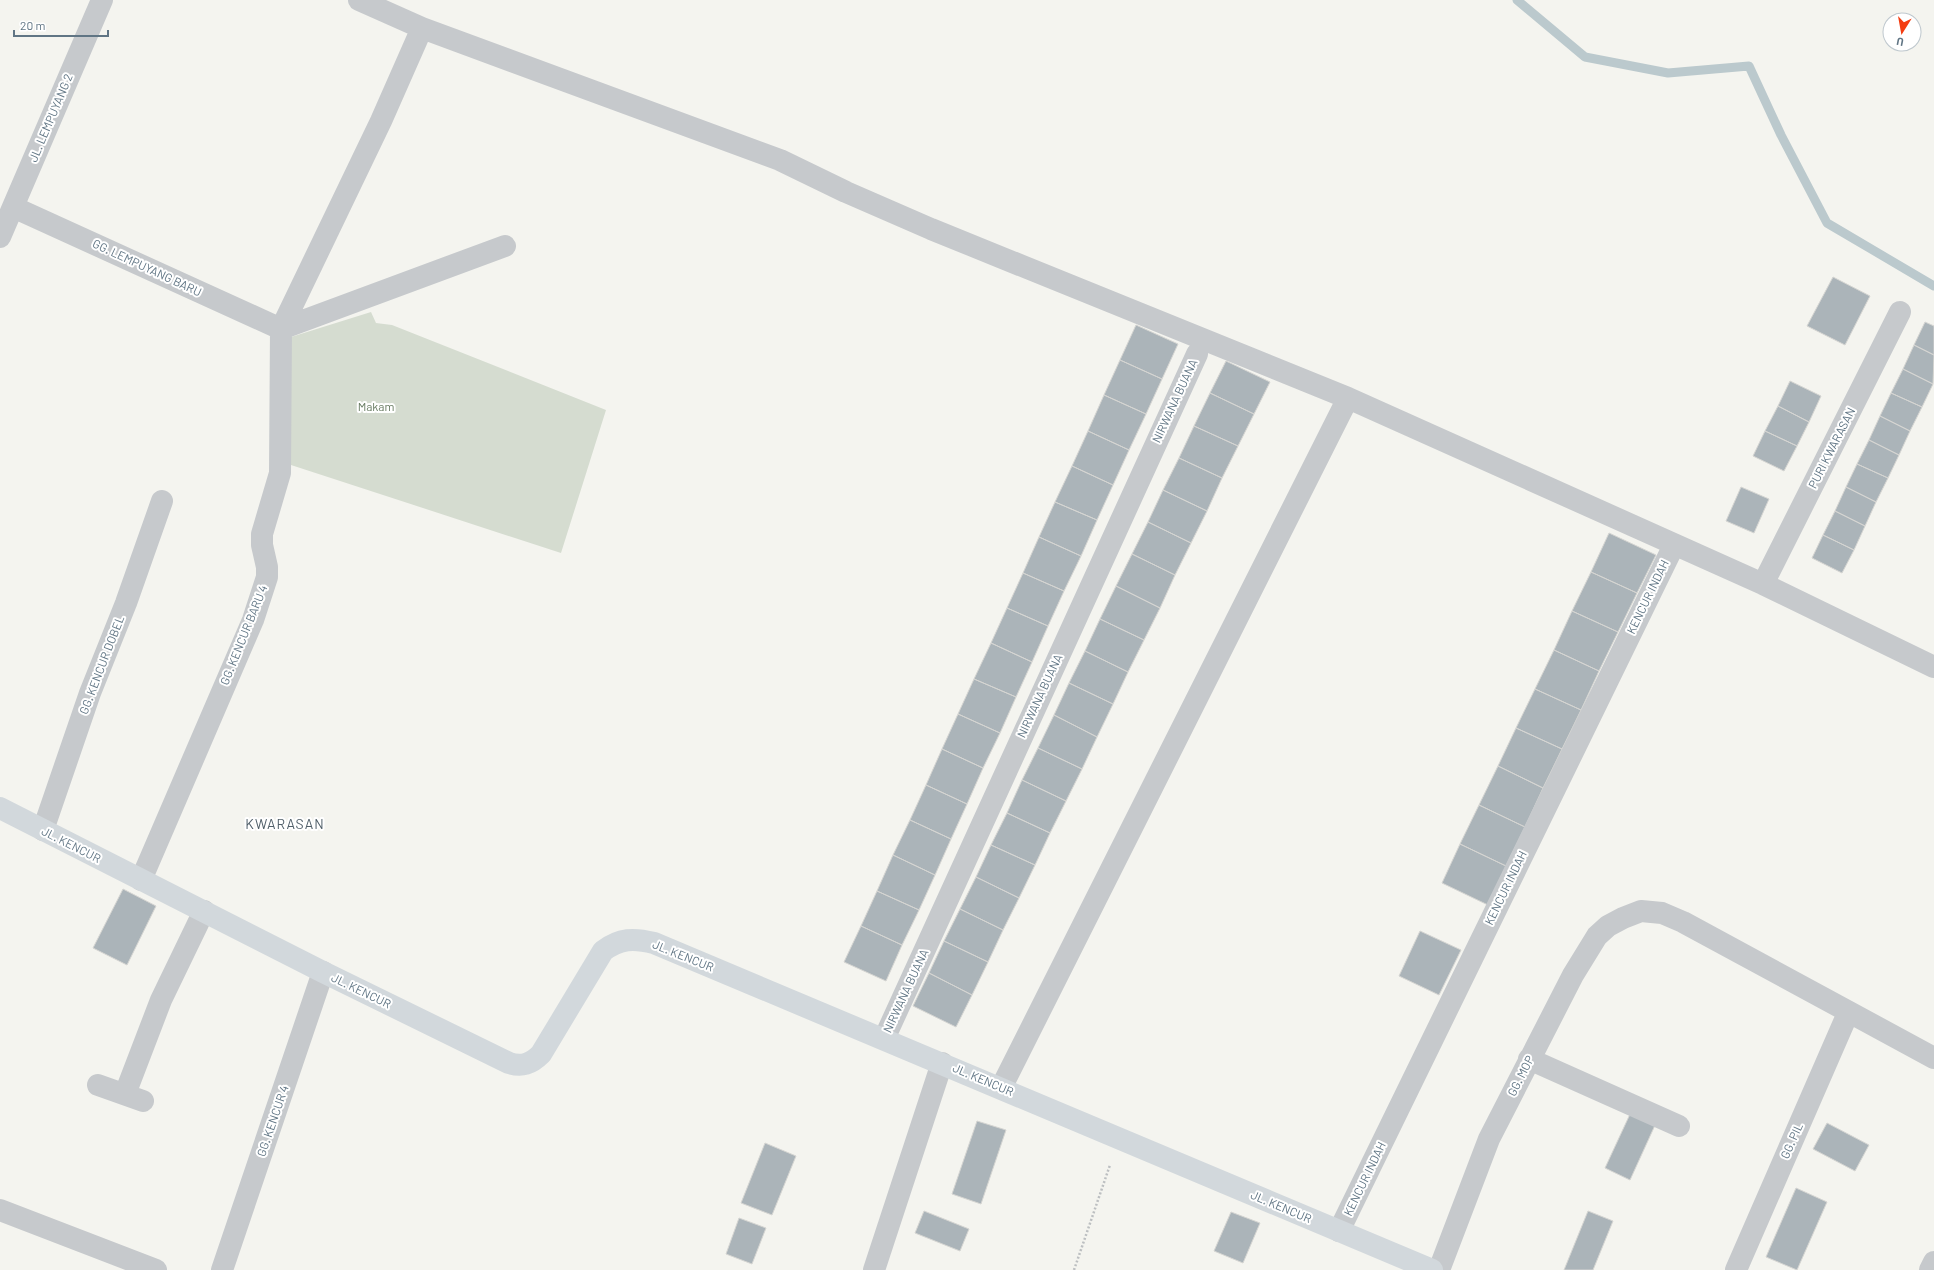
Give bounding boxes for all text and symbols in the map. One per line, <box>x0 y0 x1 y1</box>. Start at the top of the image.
scale bar <box>14 12 108 38</box>
north arrow <box>1882 12 1922 52</box>
text: 20 m <box>20 18 46 32</box>
text: U <box>1895 35 1905 49</box>
street label: JL. LEMPUYANG 2 <box>25 71 75 164</box>
street label: GG. LEMPUYANG BARU <box>91 236 204 298</box>
street label: NIRWANA BUANA <box>1149 356 1200 445</box>
park label: Makam <box>358 399 394 413</box>
street label: PURI KWARASAN <box>1805 405 1858 490</box>
street label: KENCUR INDAH <box>1623 557 1671 636</box>
street label: GG. KENCUR BARU 4 <box>217 583 270 687</box>
street label: GG. KENCUR DOBEL <box>76 613 126 716</box>
street label: NIRWANA BUANA <box>1014 651 1065 740</box>
district label: KWARASAN <box>245 815 325 832</box>
street label: JL. KENCUR <box>39 823 103 865</box>
street label: KENCUR INDAH <box>1481 848 1529 927</box>
street label: JL. KENCUR <box>651 936 716 974</box>
street label: NIRWANA BUANA <box>880 946 931 1035</box>
street label: JL. KENCUR <box>329 970 394 1011</box>
street label: GG. MOP <box>1504 1053 1536 1098</box>
street label: JL. KENCUR <box>951 1060 1016 1098</box>
street label: GG. KENCUR 4 <box>253 1083 291 1158</box>
street label: GG. PIL <box>1777 1121 1805 1161</box>
street label: KENCUR INDAH <box>1340 1139 1388 1218</box>
street label: JL. KENCUR <box>1249 1187 1314 1225</box>

